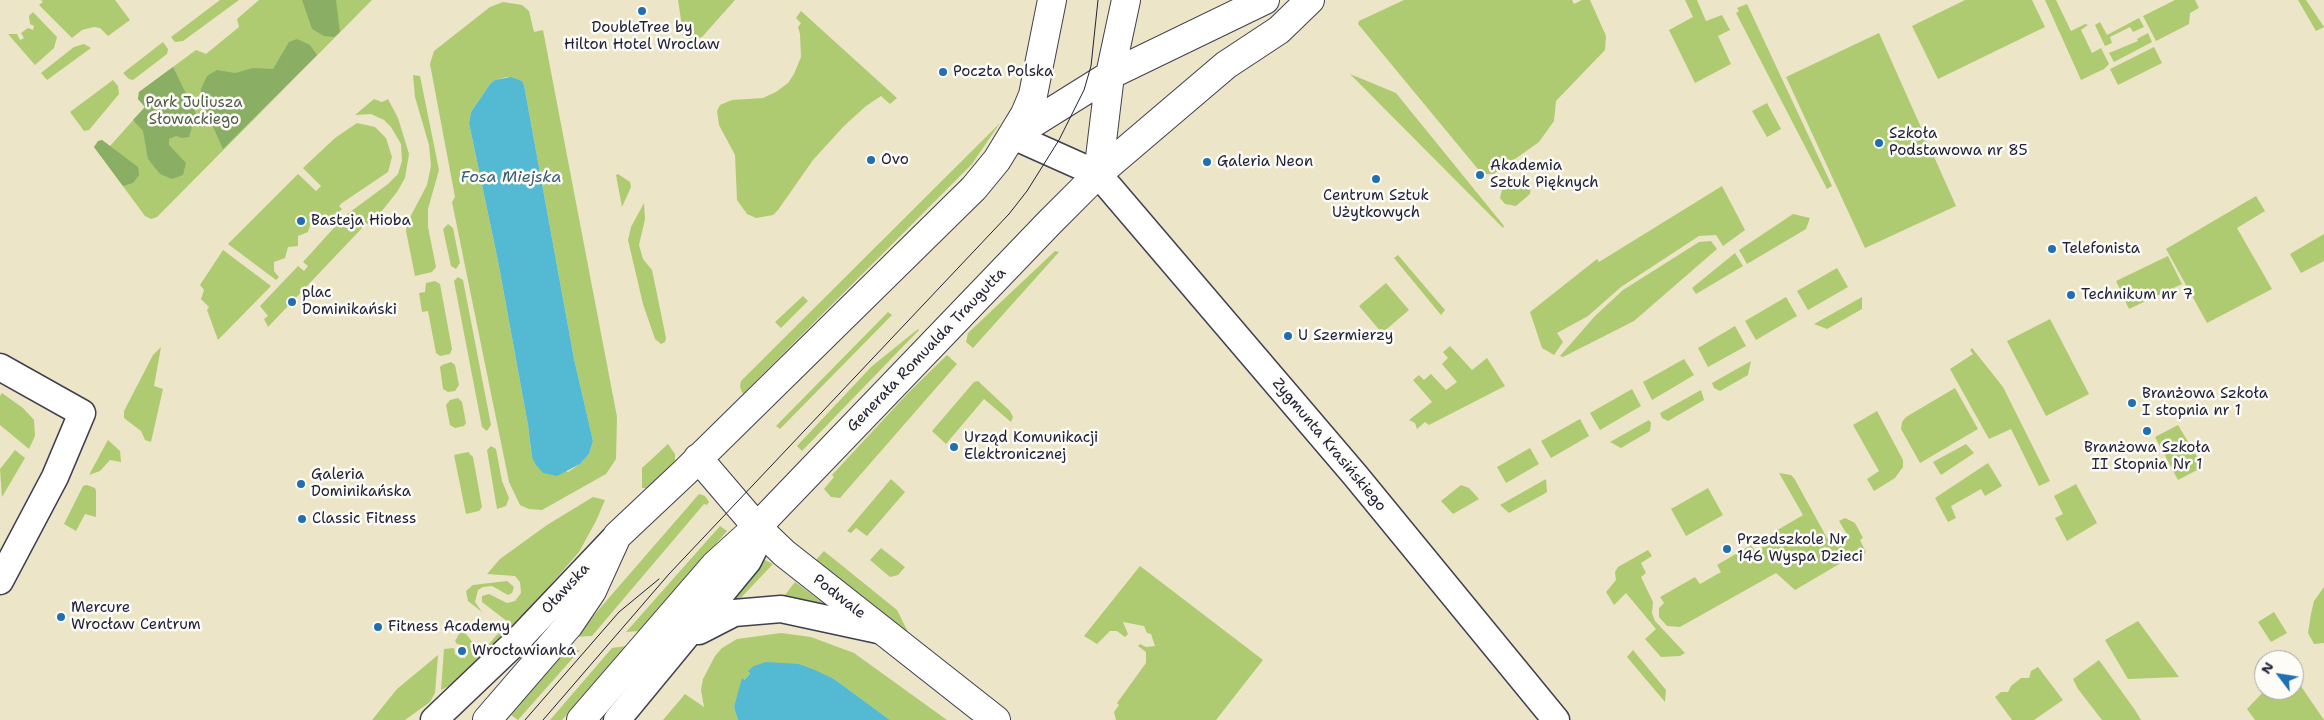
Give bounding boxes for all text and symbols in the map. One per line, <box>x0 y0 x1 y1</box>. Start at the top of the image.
marker: DoubleTree by Hilton Hotel Wroclaw <box>636 5 648 17</box>
place label: DoubleTree by Hilton Hotel Wroclaw <box>564 19 720 54</box>
place label: Poczta Polska <box>953 63 1053 81</box>
marker: Poczta Polska <box>937 66 949 78</box>
park label: Park Juliusza Słowackiego <box>145 94 243 129</box>
place label: Szkoła Podstawowa nr 85 <box>1889 125 2028 160</box>
marker: Szkoła Podstawowa nr 85 <box>1873 137 1885 149</box>
place label: Ovo <box>881 151 909 169</box>
place label: Galeria Neon <box>1217 153 1313 171</box>
marker: Ovo <box>865 154 877 166</box>
marker: Galeria Neon <box>1201 156 1213 168</box>
place label: Akademia Sztuk Pięknych <box>1490 157 1599 192</box>
water label: Fosa Miejska <box>461 168 561 188</box>
marker: Akademia Sztuk Pięknych <box>1474 169 1486 181</box>
marker: Centrum Sztuk Użytkowych <box>1370 173 1382 185</box>
place label: Centrum Sztuk Użytkowych <box>1323 187 1429 222</box>
place label: Basteja Hioba <box>311 212 411 230</box>
marker: Basteja Hioba <box>295 215 307 227</box>
place label: Telefonista <box>2062 240 2140 258</box>
marker: Telefonista <box>2046 243 2058 255</box>
street label: Generała Romualda Traugutta <box>844 264 1010 436</box>
place label: plac Dominikański <box>302 284 397 319</box>
place label: Technikum nr 7 <box>2081 286 2193 304</box>
marker: Technikum nr 7 <box>2065 289 2077 301</box>
marker: plac Dominikański <box>286 296 298 308</box>
place label: U Szermierzy <box>1298 327 1393 345</box>
marker: U Szermierzy <box>1282 330 1294 342</box>
street label: Zygmunta Krasińskiego <box>1268 375 1390 515</box>
place label: Branżowa Szkoła I stopnia nr 1 <box>2142 385 2268 420</box>
marker: Branżowa Szkoła I stopnia nr 1 <box>2126 397 2138 409</box>
marker: Branżowa Szkoła II Stopnia Nr 1 <box>2141 425 2153 437</box>
place label: Urząd Komunikacji Elektronicznej <box>964 429 1098 464</box>
place label: Branżowa Szkoła II Stopnia Nr 1 <box>2084 439 2210 474</box>
marker: Urząd Komunikacji Elektronicznej <box>948 441 960 453</box>
place label: Galeria Dominikańska <box>311 466 411 501</box>
marker: Galeria Dominikańska <box>295 478 307 490</box>
place label: Classic Fitness <box>312 510 416 528</box>
marker: Classic Fitness <box>296 513 308 525</box>
place label: Przedszkole Nr 146 Wyspa Dzieci <box>1737 531 1863 566</box>
marker: Przedszkole Nr 146 Wyspa Dzieci <box>1721 543 1733 555</box>
street label: Oławska <box>538 560 594 618</box>
street label: Podwale <box>809 571 869 623</box>
place label: Mercure Wrocław Centrum <box>71 599 201 634</box>
marker: Mercure Wrocław Centrum <box>55 611 67 623</box>
place label: Fitness Academy <box>388 618 510 636</box>
marker: Fitness Academy <box>372 621 384 633</box>
place label: Wrocławianka <box>472 642 576 660</box>
marker: Wrocławianka <box>456 645 468 657</box>
north arrow <box>2254 650 2304 700</box>
text: N <box>2256 658 2278 677</box>

